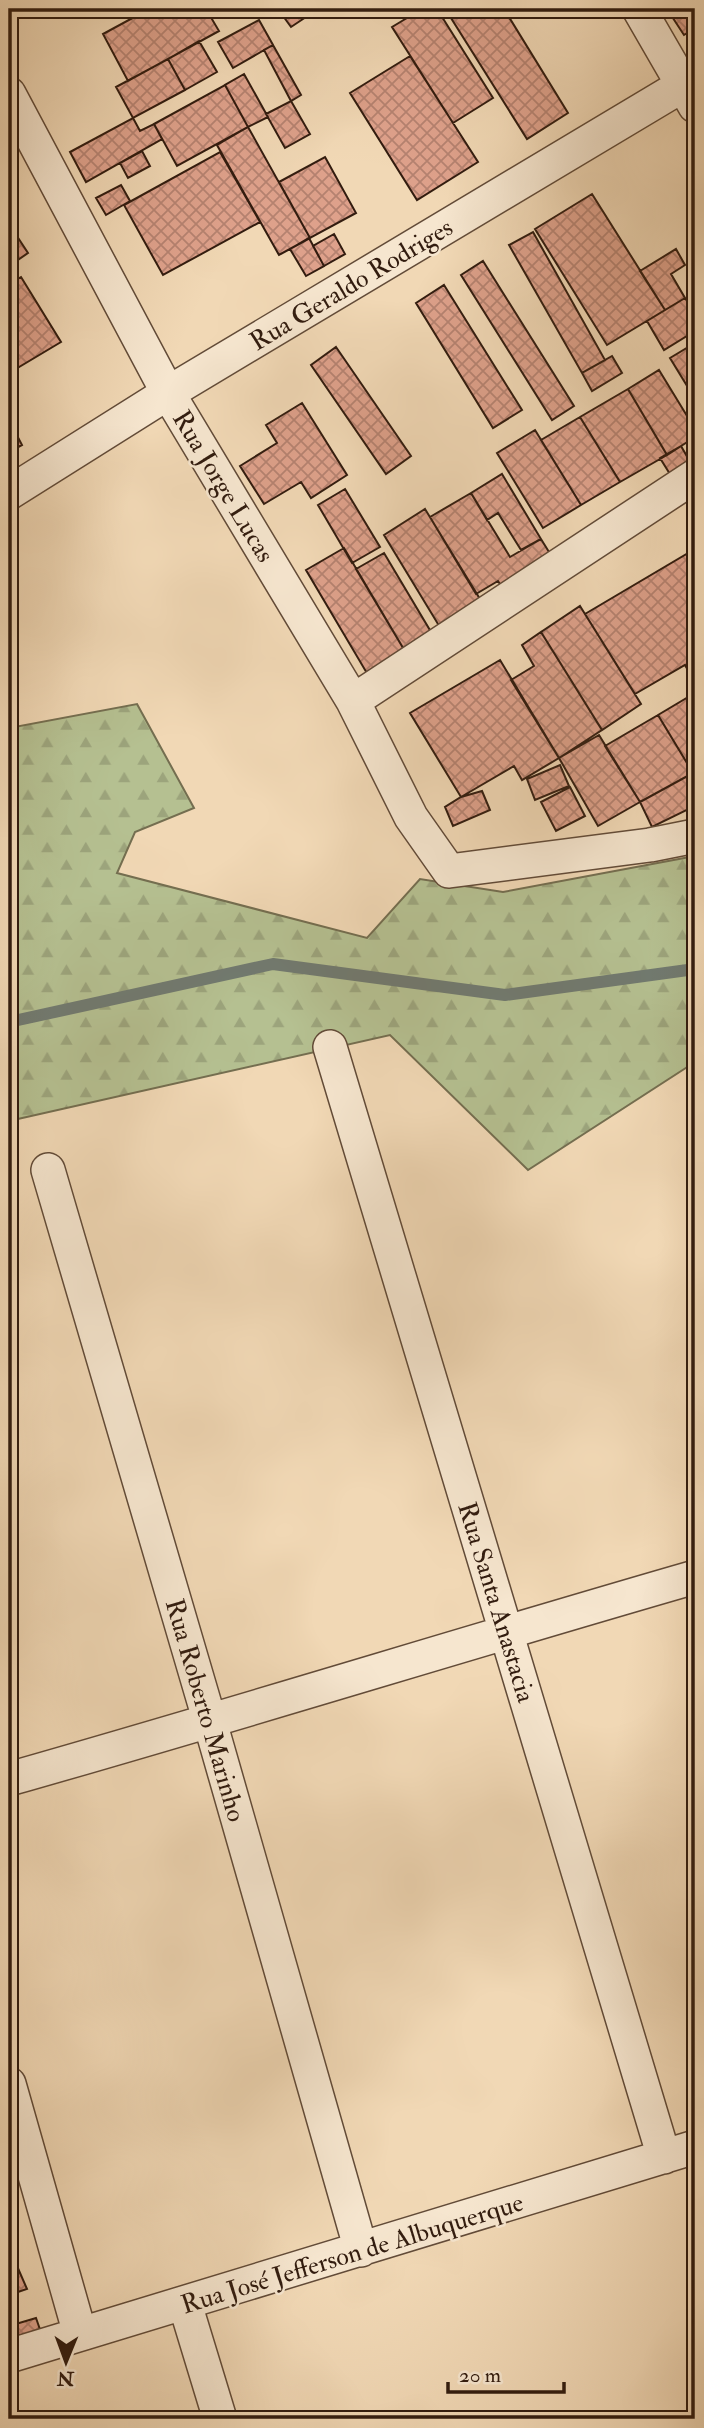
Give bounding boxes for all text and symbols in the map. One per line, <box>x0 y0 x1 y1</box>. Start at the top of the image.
street label: Rua Geraldo Rodriges <box>244 212 459 358</box>
street label: Rua Jorge Lucas <box>165 405 281 568</box>
street label: Rua Santa Anastacia <box>450 1498 542 1707</box>
street label: Rua Roberto Marinho <box>158 1595 252 1825</box>
street label: Rua José Jefferson de Albuquerque <box>177 2187 527 2321</box>
north arrow <box>32 2326 102 2396</box>
scale bar <box>448 2351 564 2395</box>
text: 20 m <box>459 2362 501 2389</box>
text: N <box>56 2366 75 2390</box>

